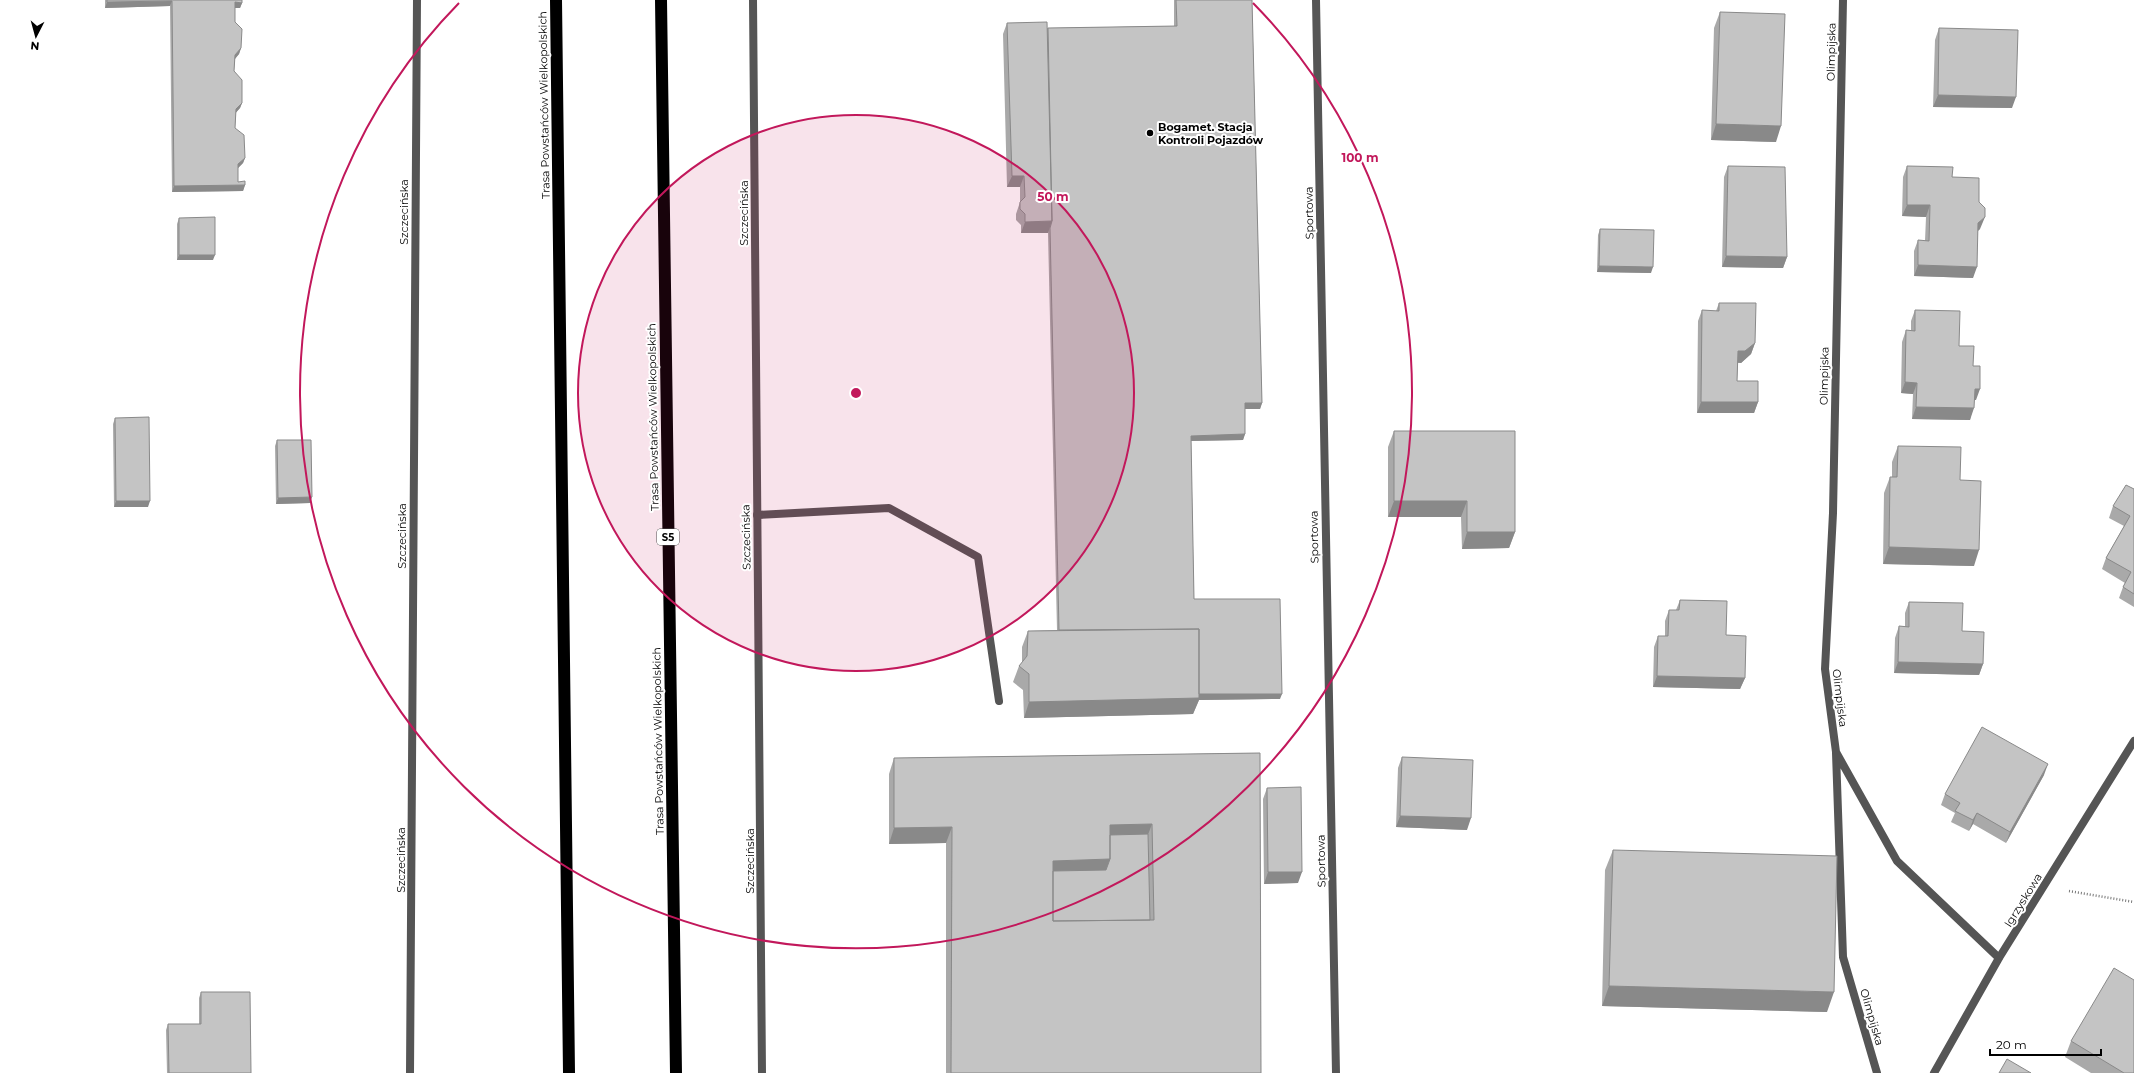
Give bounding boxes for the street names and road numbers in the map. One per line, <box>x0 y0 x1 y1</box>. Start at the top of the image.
street label: Trasa Powstańców Wielkopolskich <box>535 11 553 199</box>
street label: Olimpijska <box>1823 23 1839 81</box>
street label: Szczecińska <box>397 179 411 245</box>
street label: Szczecińska <box>737 180 751 246</box>
street label: Sportowa <box>1302 187 1316 239</box>
street label: Trasa Powstańców Wielkopolskich <box>644 323 662 511</box>
street label: Olimpijska <box>1816 347 1832 405</box>
street label: Szczecińska <box>395 503 409 569</box>
street label: Szczecińska <box>738 504 754 570</box>
street label: Sportowa <box>1307 511 1321 563</box>
road number: S5 <box>657 529 679 545</box>
street label: Trasa Powstańców Wielkopolskich <box>649 647 667 835</box>
street label: Olimpijska <box>1829 668 1851 728</box>
street label: Szczecińska <box>394 827 408 893</box>
street label: Szczecińska <box>743 828 757 894</box>
street label: Sportowa <box>1314 835 1328 887</box>
street label: Igrzyskowa <box>2001 870 2045 930</box>
street label: Olimpijska <box>1857 987 1887 1047</box>

